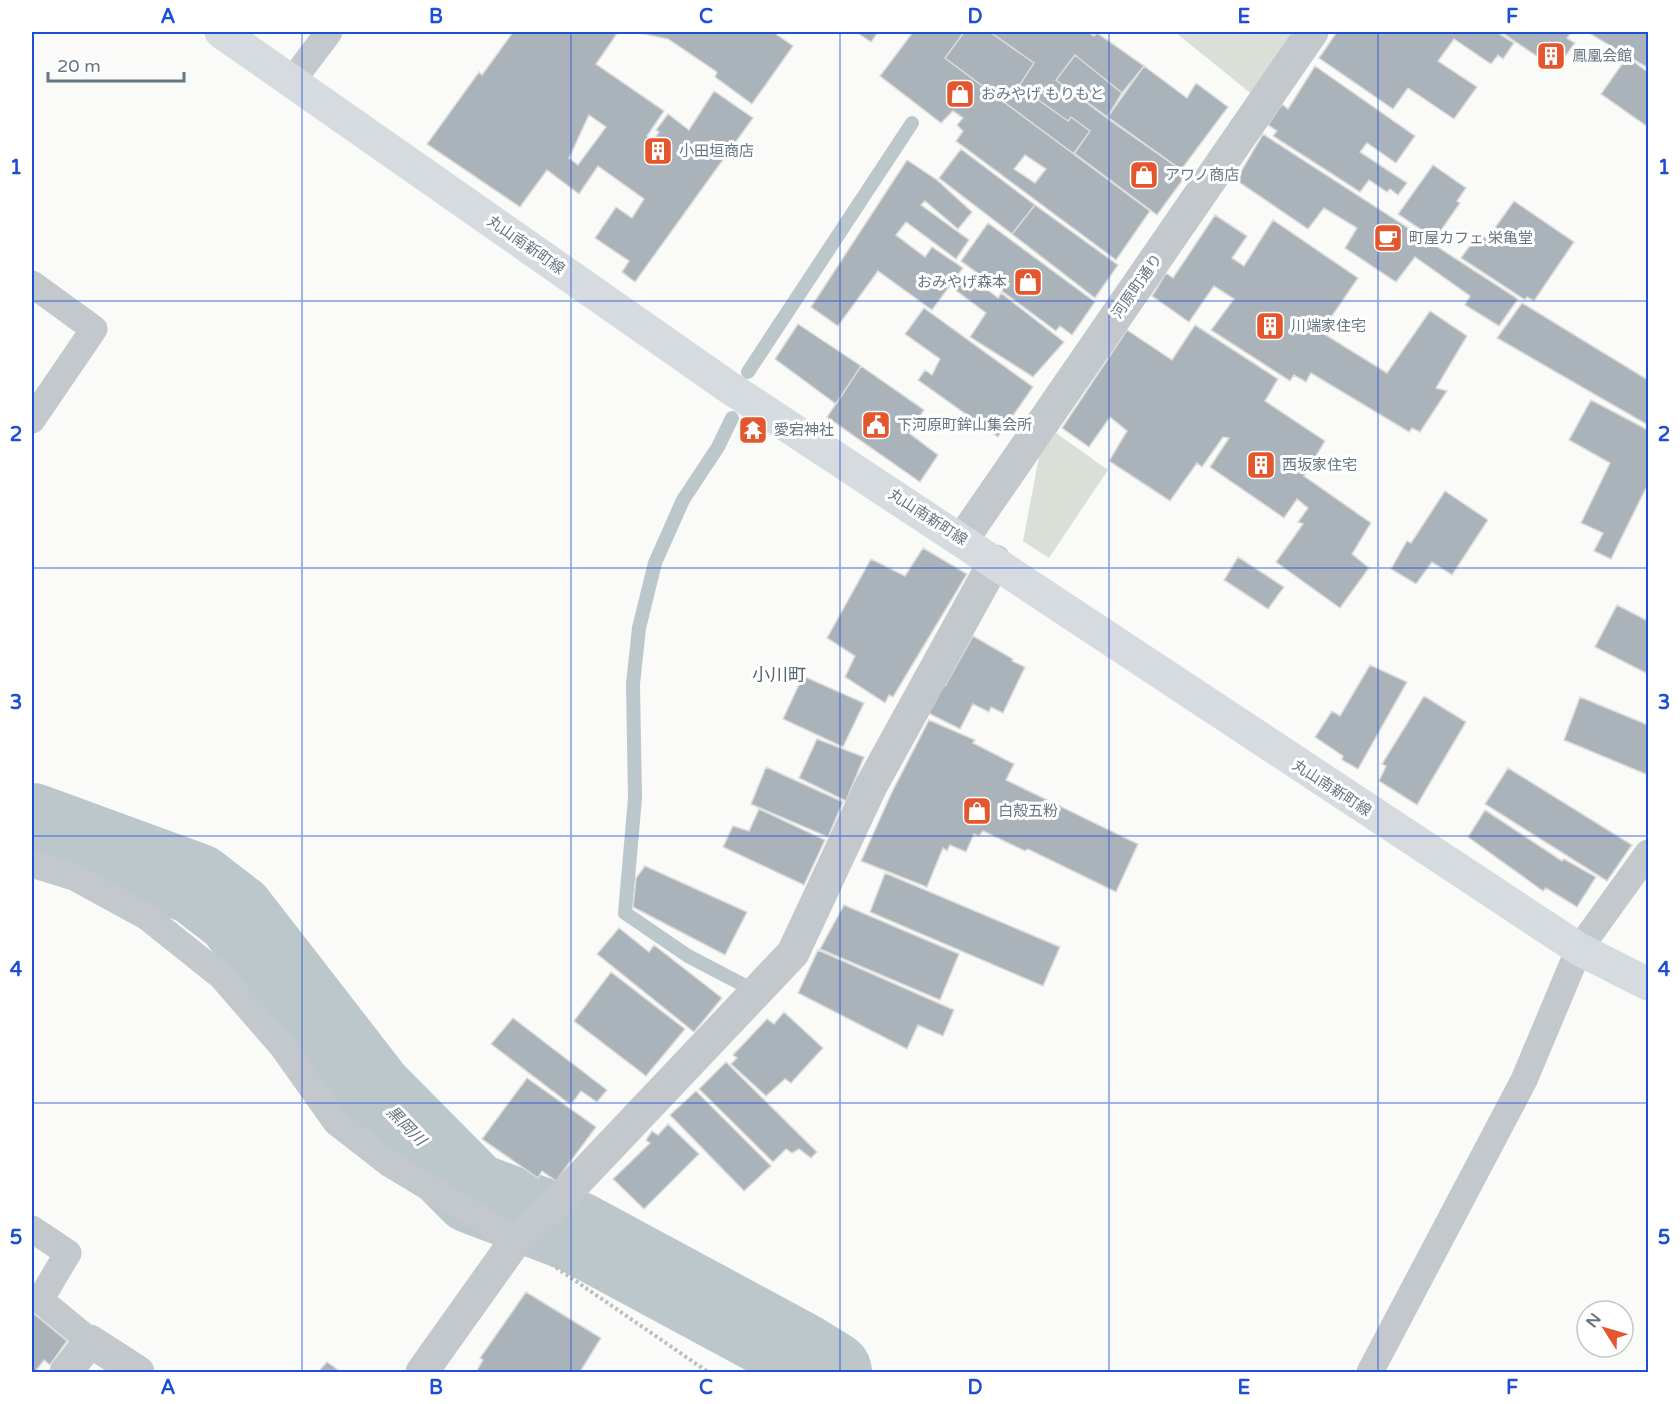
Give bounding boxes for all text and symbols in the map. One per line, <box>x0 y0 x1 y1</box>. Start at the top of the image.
text: A <box>161 5 176 29</box>
text: B <box>429 5 443 29</box>
text: C <box>699 5 713 29</box>
text: D <box>967 5 983 29</box>
text: E <box>1238 5 1251 29</box>
text: F <box>1506 5 1518 29</box>
building icon: 鳳凰会館 <box>1535 40 1567 72</box>
scale bar <box>48 45 184 83</box>
place label: 鳳凰会館 <box>1572 47 1632 65</box>
text: 20 m <box>57 55 101 77</box>
shop icon: おみやげ もりもと <box>944 78 976 110</box>
place label: おみやげ もりもと <box>981 85 1105 103</box>
building icon: 小田垣商店 <box>642 135 674 167</box>
place label: 小田垣商店 <box>679 142 754 160</box>
text: 1 <box>10 156 22 180</box>
text: 1 <box>1658 156 1670 180</box>
shop icon: アワノ商店 <box>1128 159 1160 191</box>
place label: アワノ商店 <box>1165 166 1239 184</box>
street label: 丸山南新町線 <box>484 212 568 278</box>
cafe icon: 町屋カフェ 栄亀堂 <box>1372 222 1404 254</box>
place label: 町屋カフェ 栄亀堂 <box>1409 229 1533 247</box>
street label: 河原町通り <box>1108 250 1166 322</box>
shop icon: おみやげ森本 <box>1012 266 1044 298</box>
place label: おみやげ森本 <box>917 273 1007 291</box>
building icon: 川端家住宅 <box>1254 310 1286 342</box>
place label: 川端家住宅 <box>1291 317 1366 335</box>
public building icon: 下河原町鉾山集会所 <box>860 409 892 441</box>
temple icon: 愛宕神社 <box>737 414 769 446</box>
place label: 下河原町鉾山集会所 <box>897 416 1032 434</box>
place label: 愛宕神社 <box>774 421 834 439</box>
text: 2 <box>10 423 22 447</box>
text: 2 <box>1658 423 1670 447</box>
building icon: 西坂家住宅 <box>1245 449 1277 481</box>
place label: 西坂家住宅 <box>1282 456 1357 474</box>
street label: 丸山南新町線 <box>885 485 971 549</box>
district label: 小川町 <box>752 664 806 686</box>
text: 3 <box>10 691 22 715</box>
text: 3 <box>1658 691 1670 715</box>
street label: 丸山南新町線 <box>1289 756 1375 820</box>
shop icon: 白殻五粉 <box>961 795 993 827</box>
place label: 白殻五粉 <box>998 802 1058 820</box>
text: 4 <box>10 958 23 982</box>
text: 4 <box>1658 958 1671 982</box>
water label: 黒岡川 <box>382 1102 431 1151</box>
text: 5 <box>10 1226 22 1250</box>
text: 5 <box>1658 1226 1670 1250</box>
north arrow <box>1575 1299 1635 1359</box>
text: N <box>1582 1309 1606 1332</box>
text: A <box>161 1376 176 1400</box>
text: B <box>429 1376 443 1400</box>
text: C <box>699 1376 713 1400</box>
text: D <box>967 1376 983 1400</box>
text: E <box>1238 1376 1251 1400</box>
text: F <box>1506 1376 1518 1400</box>

